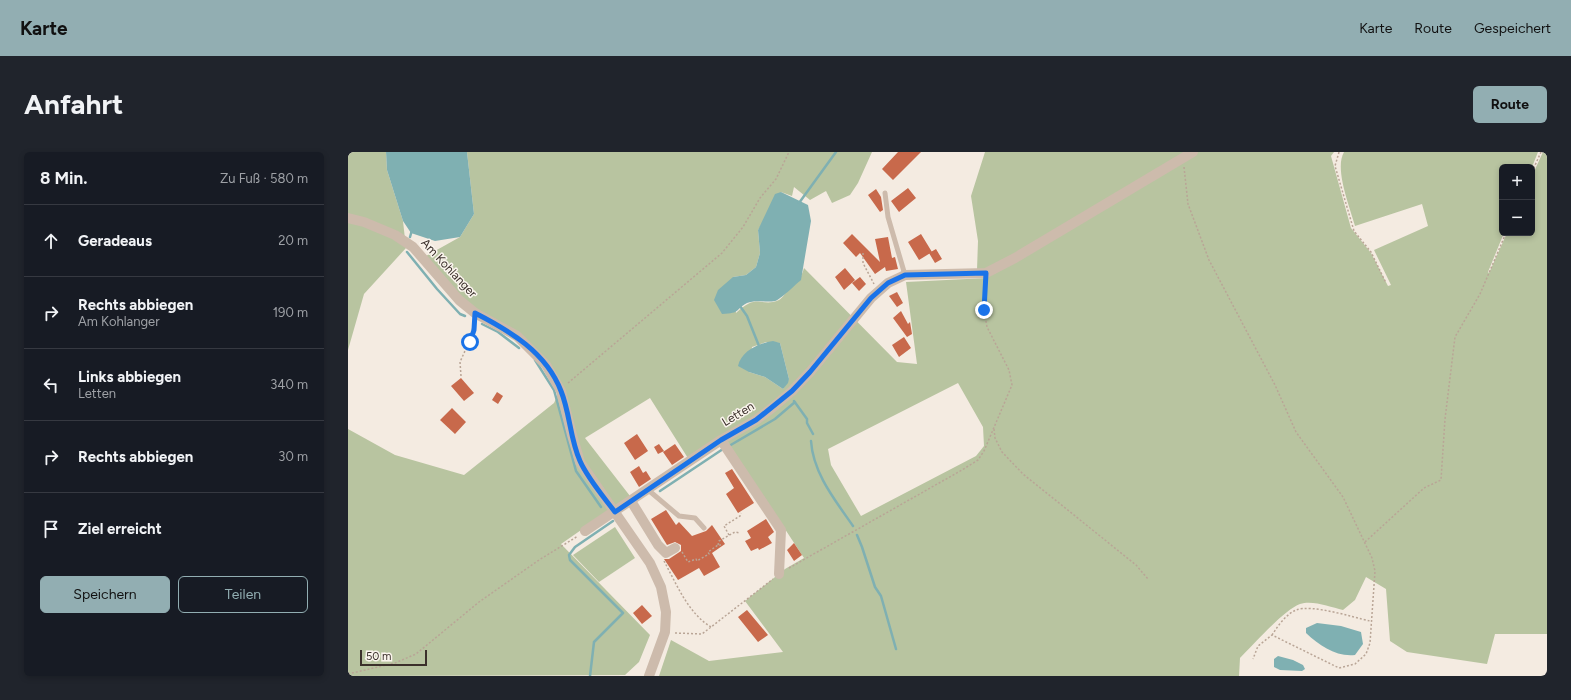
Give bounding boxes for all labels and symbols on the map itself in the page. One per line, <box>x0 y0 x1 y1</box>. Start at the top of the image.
street label: Am Kohlanger <box>418 236 480 300</box>
route end <box>975 301 993 319</box>
route start <box>461 333 479 351</box>
street label: Letten <box>719 399 757 429</box>
scale bar <box>360 648 427 667</box>

